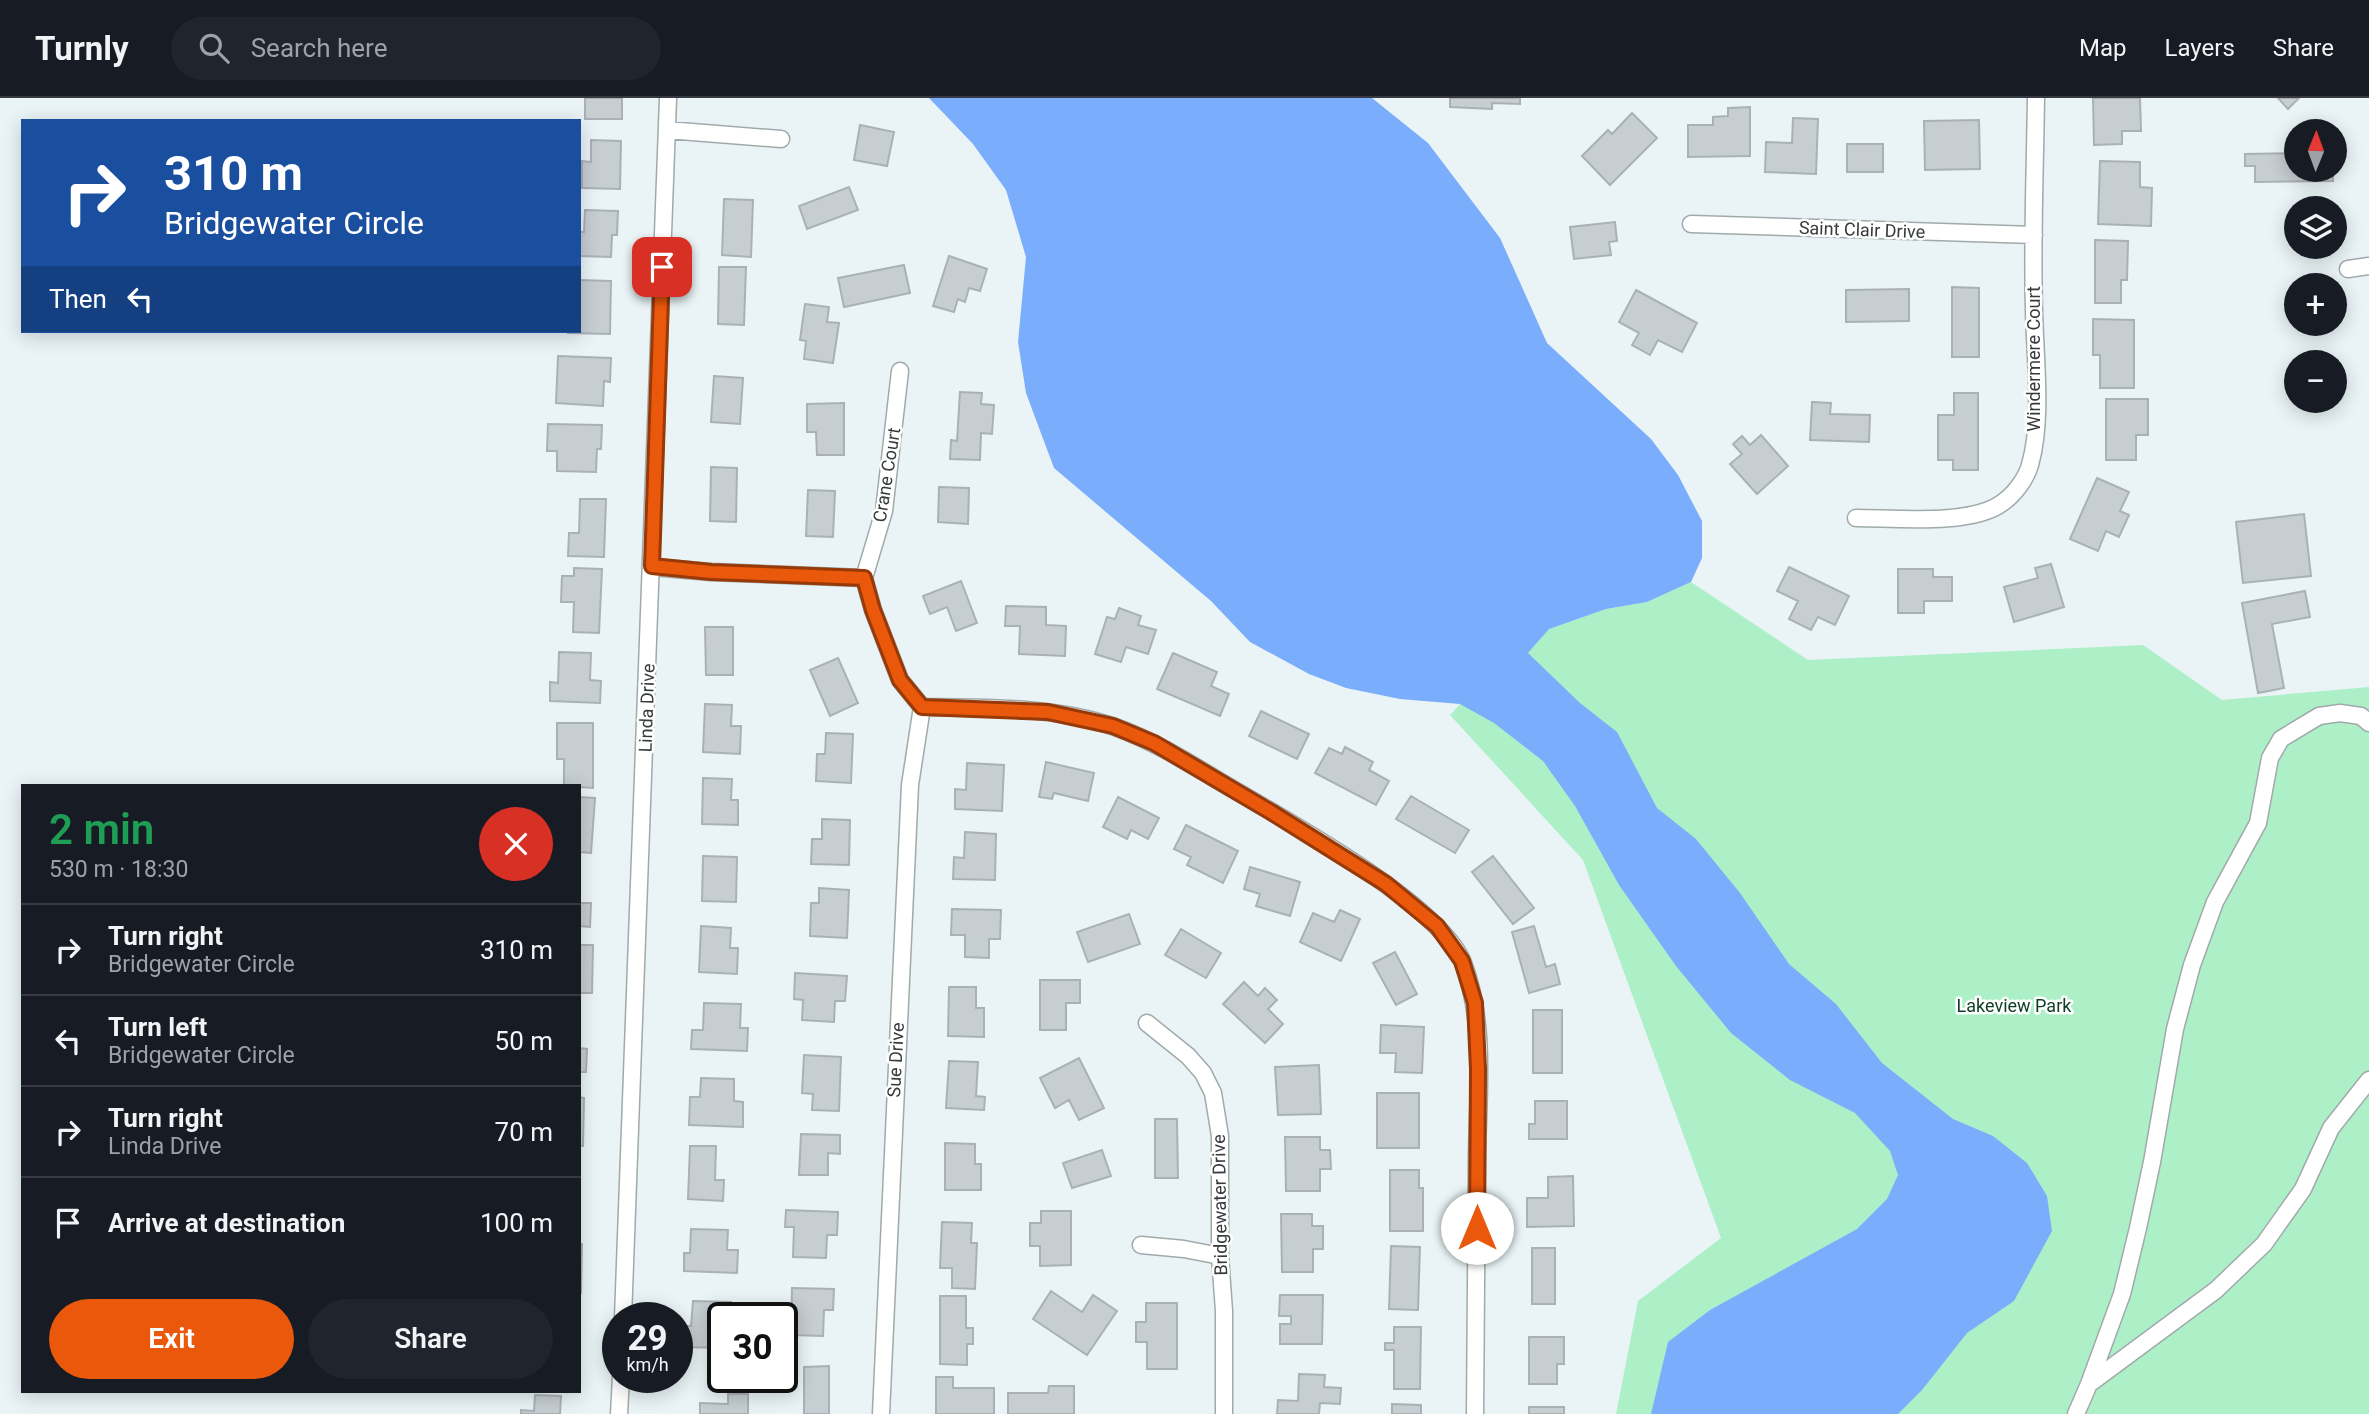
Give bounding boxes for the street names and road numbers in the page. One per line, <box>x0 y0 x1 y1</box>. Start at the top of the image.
street label: Saint Clair Drive <box>1798 217 1926 242</box>
street label: Windermere Court <box>2023 286 2044 432</box>
street label: Crane Court <box>869 426 904 524</box>
street label: Linda Drive <box>634 663 659 753</box>
street label: Sue Drive <box>883 1022 908 1098</box>
street label: Bridgewater Drive <box>1208 1134 1231 1276</box>

